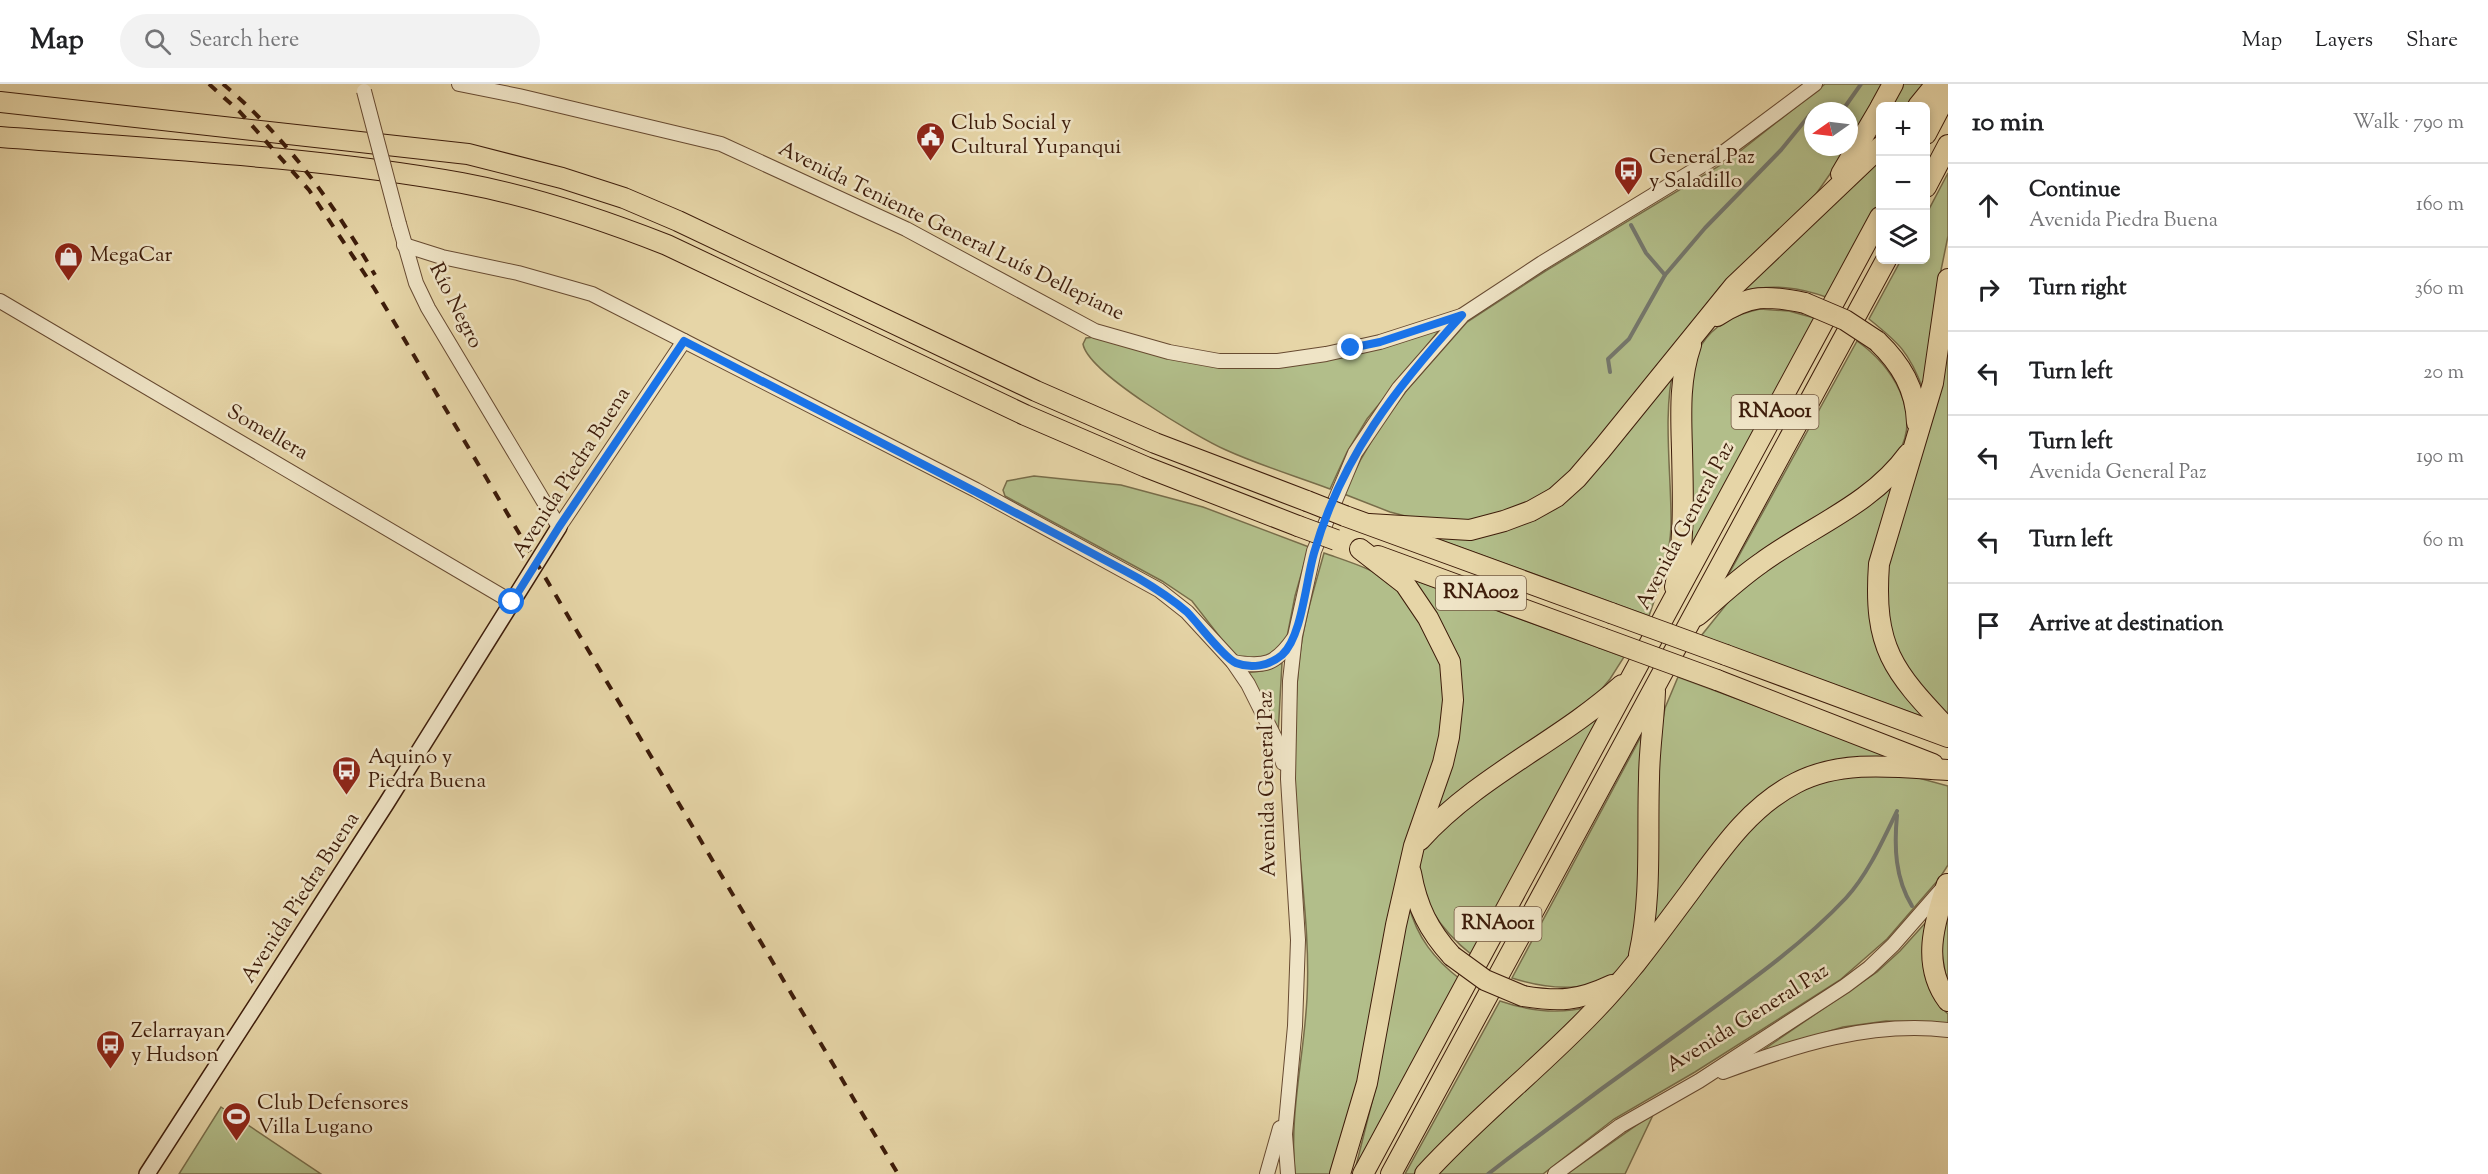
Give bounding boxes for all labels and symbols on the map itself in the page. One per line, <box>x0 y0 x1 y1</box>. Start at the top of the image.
north arrow <box>1804 102 1858 156</box>
place label: Club Social y Cultural Yupanqui <box>951 109 1121 163</box>
public building icon: Club Social y Cultural Yupanqui <box>914 120 946 162</box>
street label: Avenida Teniente General Luís Dellepiane <box>773 135 1129 329</box>
place label: General Paz y Saladillo <box>1649 143 1755 197</box>
bus stop icon: General Paz y Saladillo <box>1612 154 1644 196</box>
shop icon: MegaCar <box>53 240 85 282</box>
place label: MegaCar <box>90 241 172 271</box>
street label: Río Negro <box>421 258 489 354</box>
route end <box>1337 334 1363 360</box>
street label: Avenida Piedra Buena <box>505 381 639 564</box>
road number: RNA001 <box>1732 395 1818 429</box>
street label: Somellera <box>221 398 314 469</box>
street label: Avenida General Paz <box>1629 437 1743 615</box>
road number: RNA002 <box>1436 576 1526 610</box>
route start <box>498 588 524 614</box>
street label: Avenida General Paz <box>1251 691 1285 877</box>
place label: Aquino y Piedra Buena <box>368 743 486 797</box>
bus stop icon: Aquino y Piedra Buena <box>331 754 363 796</box>
street label: Avenida Piedra Buena <box>234 806 368 989</box>
road number: RNA001 <box>1454 907 1541 941</box>
street label: Avenida General Paz <box>1661 957 1835 1081</box>
place label: Zelarrayan y Hudson <box>131 1017 225 1071</box>
bus stop icon: Zelarrayan y Hudson <box>94 1028 126 1070</box>
place label: Club Defensores Villa Lugano <box>257 1089 409 1143</box>
sports icon: Club Defensores Villa Lugano <box>220 1100 252 1142</box>

